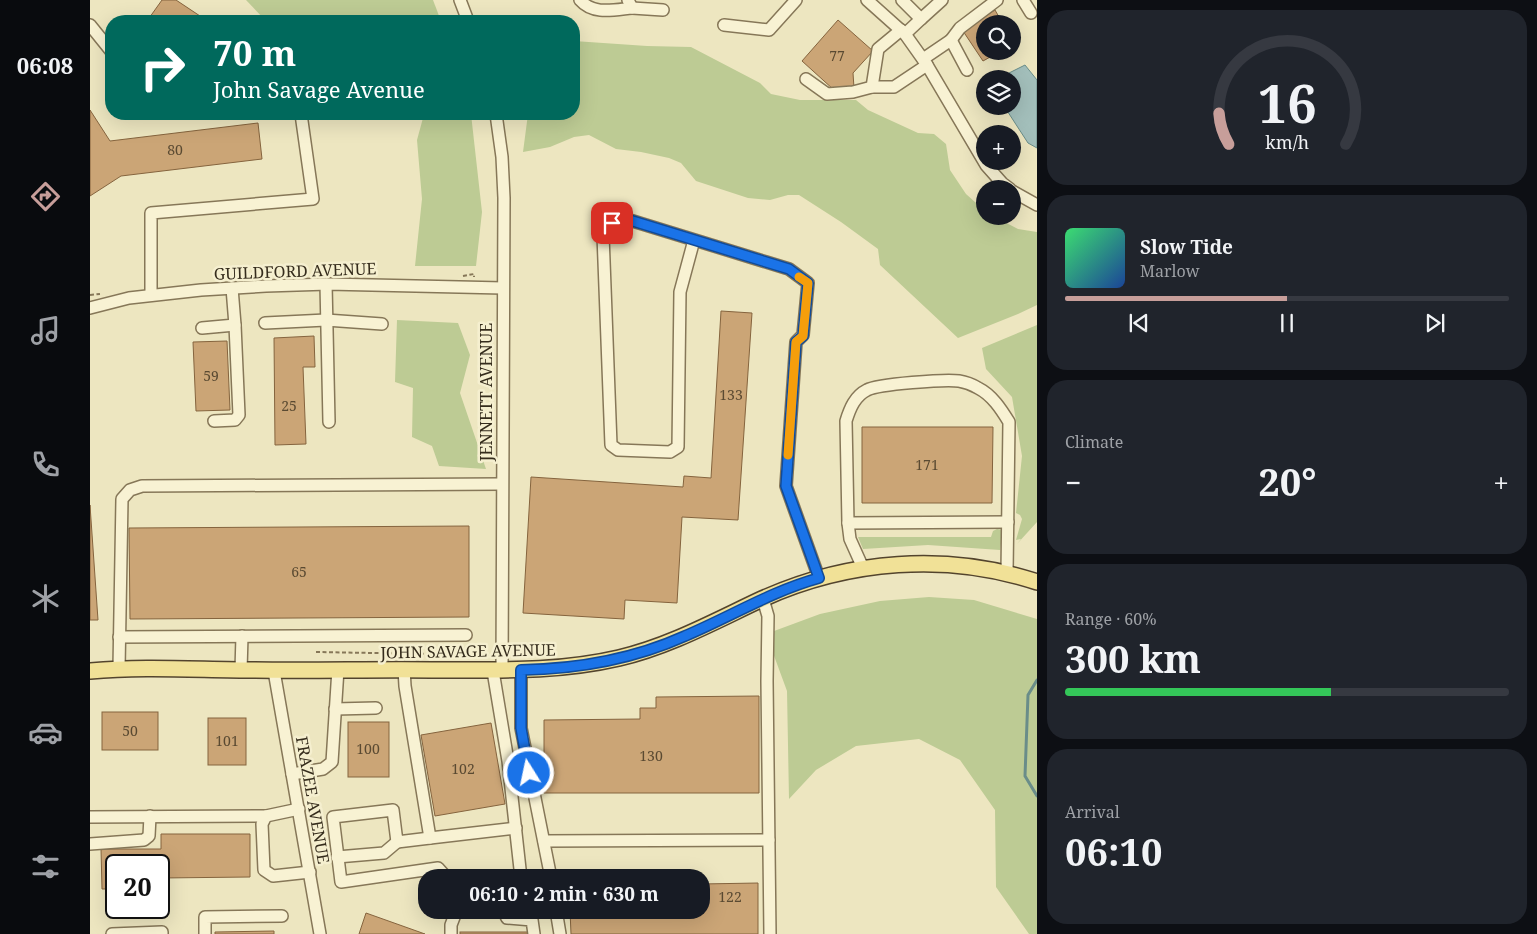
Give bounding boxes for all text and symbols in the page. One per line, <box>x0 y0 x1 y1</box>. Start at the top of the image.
map controls <box>976 15 1021 225</box>
button: search <box>976 15 1021 60</box>
text: 70 m <box>213 29 296 76</box>
icon: right <box>130 35 195 100</box>
house number: 77 <box>829 46 845 65</box>
text: 06:08 <box>17 50 73 80</box>
text: 16 <box>1258 67 1316 138</box>
button: layers <box>976 70 1021 115</box>
text: John Savage Avenue <box>213 74 425 104</box>
button: + <box>976 125 1021 170</box>
text: km/h <box>1265 130 1309 154</box>
house number: 80 <box>167 140 183 159</box>
icon: directions <box>28 179 63 214</box>
button: − <box>976 180 1021 225</box>
pin <box>591 202 633 244</box>
icon: arrive <box>598 209 626 237</box>
text: Slow Tide <box>1140 234 1233 260</box>
street label: GUILDFORD AVENUE <box>213 257 377 285</box>
text: Marlow <box>1140 260 1200 282</box>
icon: previous <box>1125 309 1153 337</box>
icon: pause <box>1273 309 1301 337</box>
icon: next <box>1421 309 1449 337</box>
icon: music <box>28 313 63 348</box>
street label: JENNETT AVENUE <box>475 323 497 462</box>
house number: 59 <box>203 366 219 385</box>
house number: 133 <box>719 385 743 404</box>
house number: 25 <box>281 396 297 415</box>
text: Climate <box>1065 431 1123 453</box>
icon: phone <box>28 447 63 482</box>
house number: 171 <box>915 455 939 474</box>
text: 20° <box>1258 455 1316 507</box>
text: − <box>1065 463 1081 501</box>
text: + <box>1493 463 1509 501</box>
house number: 65 <box>291 562 307 581</box>
icon: climate <box>28 581 63 616</box>
text: Range · 60% <box>1065 608 1157 630</box>
text: 300 km <box>1065 632 1201 684</box>
street label: JOHN SAVAGE AVENUE <box>379 638 556 664</box>
icon: car <box>28 715 63 750</box>
house number: 50 <box>122 721 138 740</box>
house number: 101 <box>215 731 239 750</box>
street label: FRAZEE AVENUE <box>291 734 335 866</box>
house number: 100 <box>356 739 380 758</box>
position arrow <box>502 746 554 798</box>
house number: 130 <box>639 746 663 765</box>
house number: 102 <box>451 759 475 778</box>
text: Arrival <box>1065 801 1120 823</box>
text: 06:10 <box>1065 825 1162 877</box>
icon: filters <box>28 849 63 884</box>
speed limit sign: 20 <box>105 854 170 919</box>
text: 06:10 · 2 min · 630 m <box>469 881 659 907</box>
house number: 122 <box>718 887 742 906</box>

